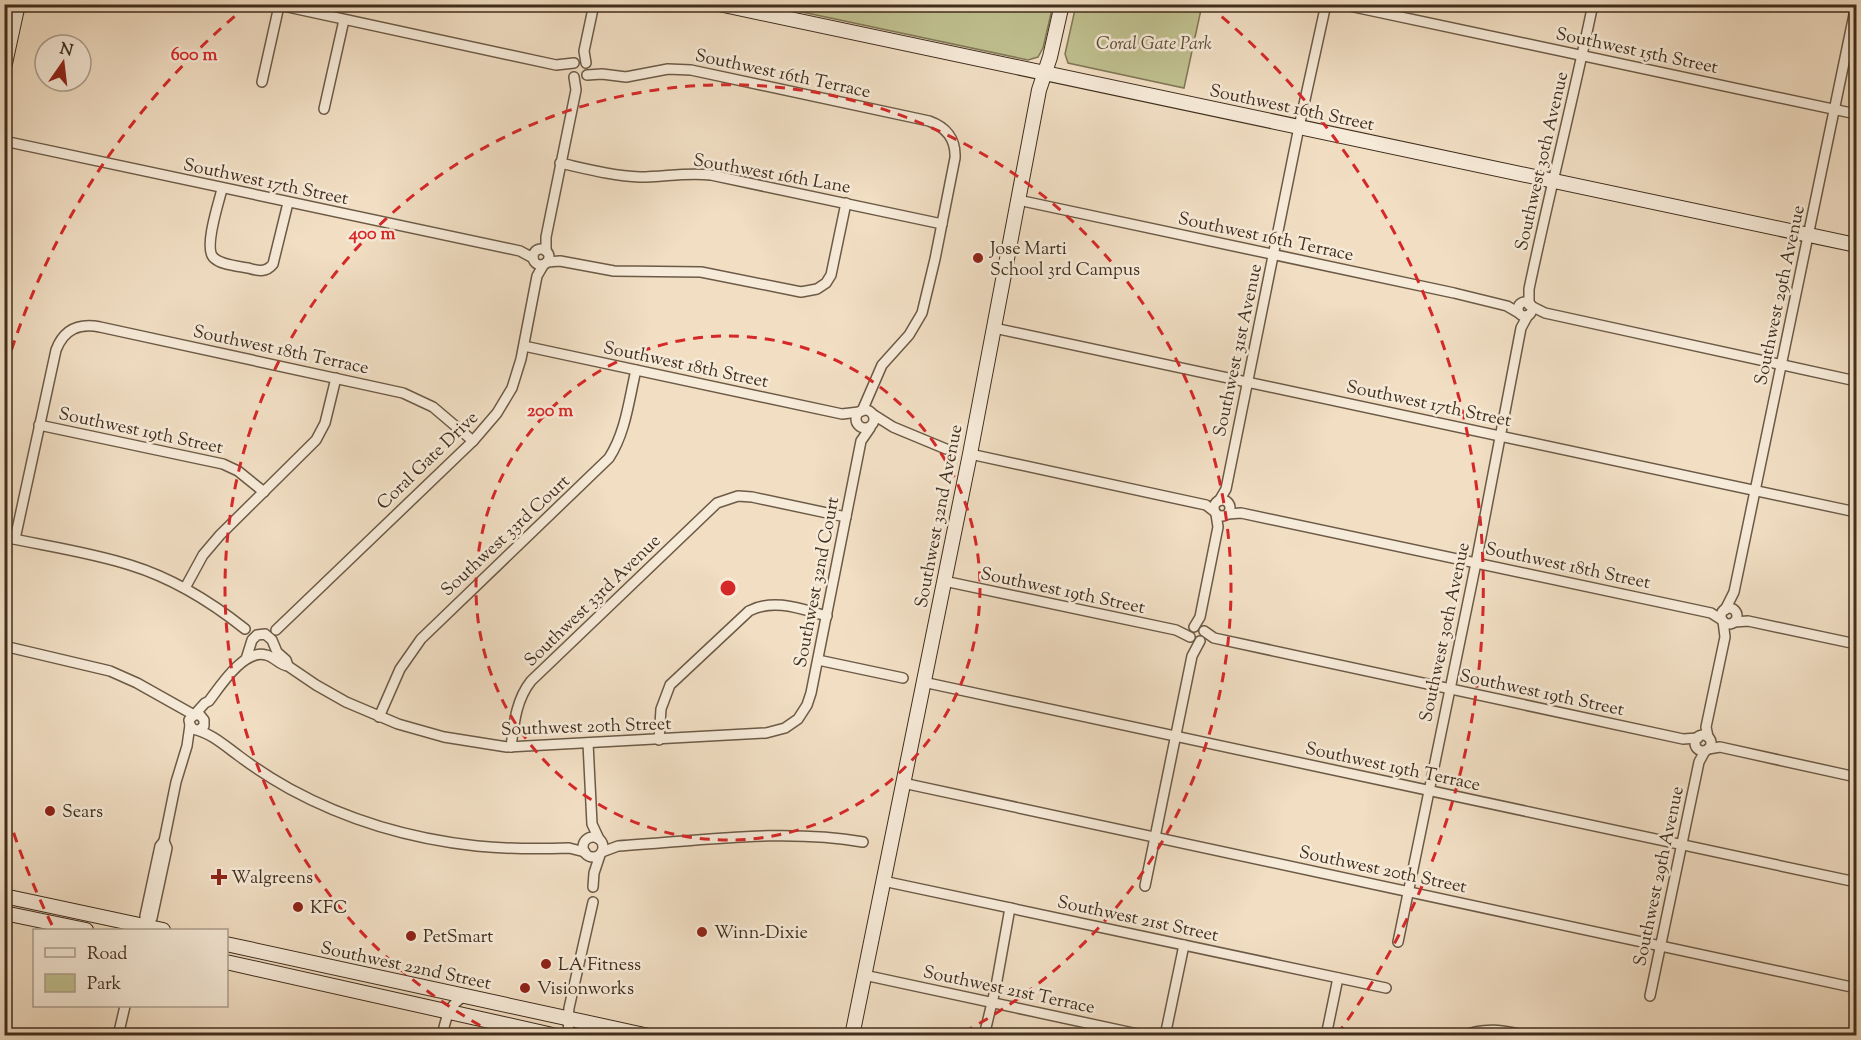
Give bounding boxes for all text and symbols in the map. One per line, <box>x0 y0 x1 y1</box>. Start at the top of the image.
street label: Southwest 15th Street <box>1553 22 1720 82</box>
park label: Coral Gate Park <box>1096 32 1212 58</box>
north arrow <box>33 33 93 93</box>
text: N <box>57 38 75 64</box>
text: 600 m <box>171 43 217 69</box>
street label: Southwest 16th Terrace <box>692 44 873 106</box>
street label: Southwest 30th Avenue <box>1510 69 1576 254</box>
street label: Southwest 16th Street <box>1207 79 1376 139</box>
street label: Southwest 16th Lane <box>691 148 852 202</box>
street label: Southwest 17th Street <box>181 153 350 213</box>
street label: Southwest 29th Avenue <box>1749 203 1813 388</box>
street label: Southwest 16th Terrace <box>1175 207 1356 269</box>
text: 400 m <box>348 222 395 248</box>
place label: Jose Marti School 3rd Campus <box>989 237 1140 284</box>
marker: Jose Marti School 3rd Campus <box>971 251 985 265</box>
street label: Southwest 31st Avenue <box>1208 261 1270 439</box>
street label: Southwest 18th Terrace <box>190 320 371 382</box>
street label: Southwest 18th Street <box>601 336 770 396</box>
street label: Southwest 17th Street <box>1344 375 1513 435</box>
text: 200 m <box>527 399 573 425</box>
street label: Southwest 19th Street <box>56 402 225 462</box>
street label: Coral Gate Drive <box>372 406 485 517</box>
street label: Southwest 32nd Avenue <box>909 423 970 610</box>
street label: Southwest 33rd Court <box>436 470 577 603</box>
street label: Southwest 32nd Court <box>789 495 847 670</box>
street label: Southwest 33rd Avenue <box>519 529 668 674</box>
street label: Southwest 18th Street <box>1483 537 1652 597</box>
street label: Southwest 30th Avenue <box>1414 540 1478 725</box>
street label: Southwest 19th Street <box>978 562 1147 622</box>
centre of rings <box>718 578 738 598</box>
street label: Southwest 19th Street <box>1457 664 1626 724</box>
street label: Southwest 20th Street <box>500 712 672 744</box>
street label: Southwest 19th Terrace <box>1303 737 1483 799</box>
street label: Southwest 29th Avenue <box>1628 784 1692 969</box>
place label: Sears <box>62 800 103 826</box>
marker: Sears <box>43 804 57 818</box>
street label: Southwest 20th Street <box>1296 840 1469 901</box>
place label: Walgreens <box>231 866 313 892</box>
marker: Walgreens <box>212 870 226 884</box>
street label: Southwest 21st Street <box>1055 890 1220 950</box>
place label: KFC <box>310 896 348 922</box>
marker: KFC <box>291 900 305 914</box>
place label: Winn-Dixie <box>714 921 808 947</box>
place label: PetSmart <box>423 925 493 951</box>
marker: Winn-Dixie <box>695 925 709 939</box>
legend <box>33 929 228 1007</box>
marker: PetSmart <box>404 929 418 943</box>
street label: Southwest 22nd Street <box>318 936 493 998</box>
text: Road <box>87 942 127 968</box>
place label: LA Fitness <box>558 953 641 979</box>
marker: LA Fitness <box>539 957 553 971</box>
street label: Southwest 21st Terrace <box>920 960 1097 1022</box>
text: Park <box>87 972 122 998</box>
place label: Visionworks <box>537 977 634 1003</box>
marker: Visionworks <box>518 981 532 995</box>

